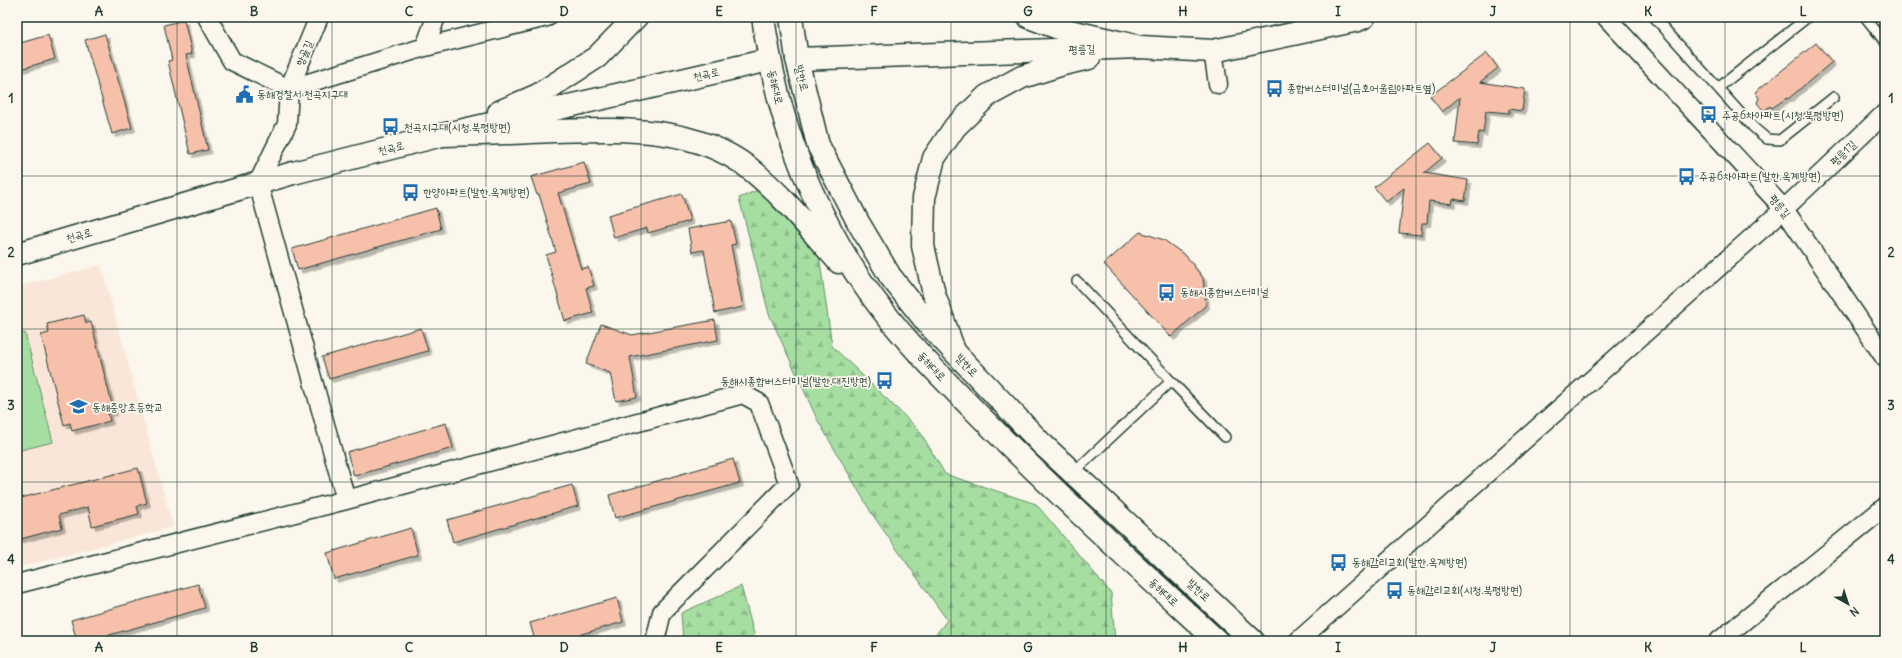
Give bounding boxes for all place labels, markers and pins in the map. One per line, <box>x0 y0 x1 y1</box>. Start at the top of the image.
bus stop icon: 종합버스터미널(금호어울림아파트옆) <box>1264 78 1284 98</box>
place label: 종합버스터미널(금호어울림아파트옆) <box>1287 81 1435 95</box>
public building icon: 동해경찰서 천곡지구대 <box>234 84 254 104</box>
place label: 동해경찰서 천곡지구대 <box>257 87 348 101</box>
bus stop icon: 주공6차아파트(시청.북평방면) <box>1699 105 1719 125</box>
place label: 주공6차아파트(시청.북평방면) <box>1722 108 1844 122</box>
bus stop icon: 천곡지구대(시청.북평방면) <box>381 117 401 137</box>
place label: 천곡지구대(시청.북평방면) <box>404 120 510 134</box>
bus stop icon: 주공6차아파트(발한.옥계방면) <box>1676 166 1696 186</box>
place label: 주공6차아파트(발한.옥계방면) <box>1699 169 1821 183</box>
bus stop icon: 한양아파트(발한.옥계방면) <box>400 182 420 202</box>
place label: 한양아파트(발한.옥계방면) <box>423 185 529 199</box>
bus stop icon: 동해시종합버스터미널 <box>1157 282 1177 302</box>
place label: 동해시종합버스터미널 <box>1180 285 1269 299</box>
bus stop icon: 동해시종합버스터미널(발한.대진방면) <box>874 371 894 391</box>
place label: 동해시종합버스터미널(발한.대진방면) <box>720 374 871 388</box>
school or university icon: 동해중앙초등학교 <box>69 397 89 417</box>
place label: 동해중앙초등학교 <box>92 400 163 414</box>
bus stop icon: 동해감리교회(발한.옥계방면) <box>1329 552 1349 572</box>
place label: 동해감리교회(발한.옥계방면) <box>1352 555 1467 569</box>
bus stop icon: 동해감리교회(시청.북평방면) <box>1384 580 1404 600</box>
place label: 동해감리교회(시청.북평방면) <box>1407 583 1522 597</box>

